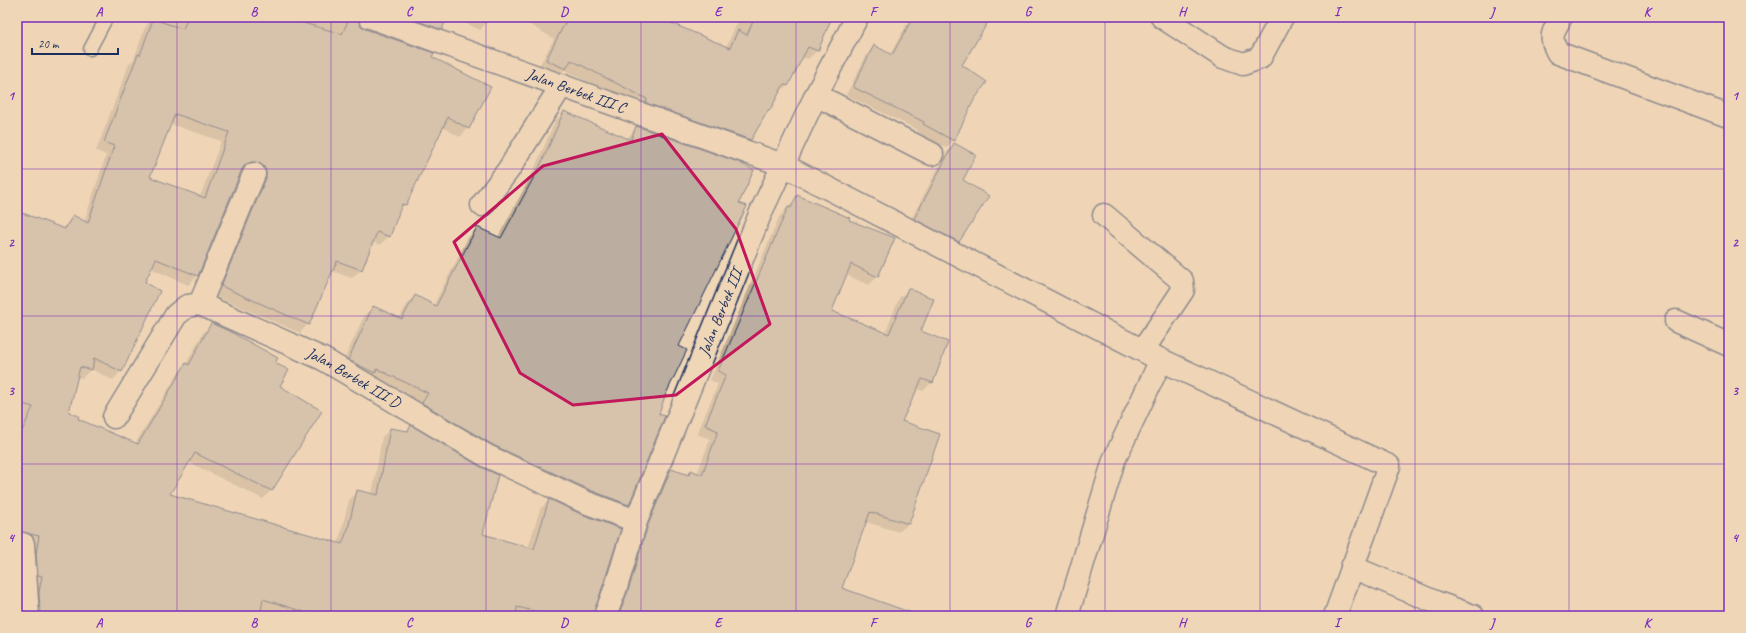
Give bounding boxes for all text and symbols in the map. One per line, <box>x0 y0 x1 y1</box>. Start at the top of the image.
text: A <box>96 4 104 20</box>
text: B <box>251 4 259 20</box>
text: C <box>406 4 414 20</box>
text: D <box>560 4 569 20</box>
text: E <box>715 4 724 20</box>
text: F <box>870 4 879 20</box>
text: G <box>1025 4 1033 20</box>
text: H <box>1178 4 1188 20</box>
text: I <box>1334 4 1343 20</box>
text: J <box>1489 4 1496 20</box>
text: K <box>1644 4 1654 20</box>
scale bar <box>32 30 118 56</box>
text: 20 m <box>38 36 60 52</box>
street label: Jalan Berbek III C <box>523 64 630 118</box>
text: 1 <box>8 88 16 104</box>
text: 1 <box>1732 88 1740 104</box>
text: 2 <box>8 235 15 251</box>
text: 2 <box>1732 235 1739 251</box>
street label: Jalan Berbek III <box>693 262 748 360</box>
street label: Jalan Berbek III D <box>302 342 406 413</box>
text: 3 <box>8 383 15 399</box>
text: 3 <box>1732 383 1739 399</box>
text: 4 <box>8 530 16 546</box>
text: 4 <box>1732 530 1740 546</box>
text: A <box>96 615 104 631</box>
text: B <box>251 615 259 631</box>
text: C <box>406 615 414 631</box>
text: D <box>560 615 569 631</box>
text: E <box>715 615 724 631</box>
text: F <box>870 615 879 631</box>
text: G <box>1025 615 1033 631</box>
text: H <box>1178 615 1188 631</box>
text: I <box>1334 615 1343 631</box>
text: J <box>1489 615 1496 631</box>
text: K <box>1644 615 1654 631</box>

